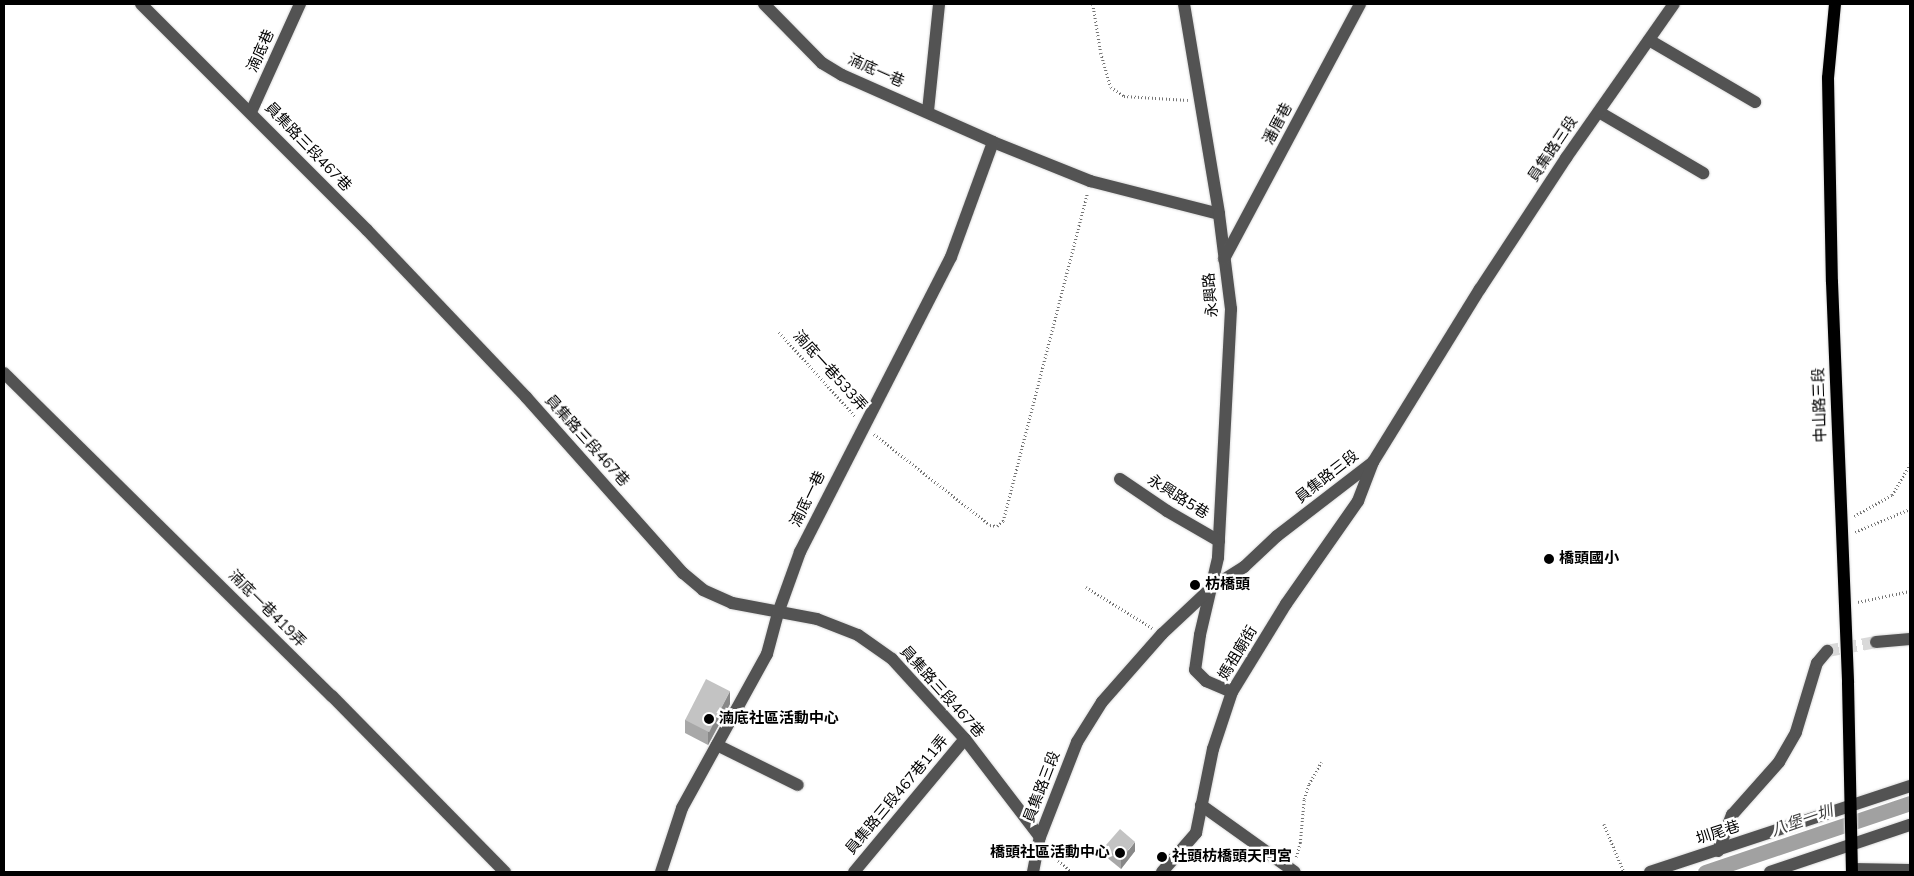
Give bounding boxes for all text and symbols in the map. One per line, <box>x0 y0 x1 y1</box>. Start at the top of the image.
street label: 湳底巷 <box>244 27 278 75</box>
street label: 湳底一巷 <box>845 51 907 91</box>
street label: 員集路三段467巷 <box>261 99 355 195</box>
street label: 潘厝巷 <box>1259 100 1297 148</box>
street label: 員集路三段 <box>1525 113 1581 185</box>
street label: 永興路 <box>1200 272 1222 318</box>
street label: 湳底一巷533弄 <box>789 327 871 415</box>
street label: 中山路三段 <box>1810 367 1830 443</box>
street label: 員集路三段467巷 <box>541 392 633 490</box>
street label: 員集路三段 <box>1292 447 1362 507</box>
street label: 湳底一巷 <box>787 468 829 530</box>
street label: 永興路5巷 <box>1144 471 1212 523</box>
place label: 橋頭國小 <box>1559 550 1619 568</box>
marker: 橋頭國小 <box>1543 553 1555 565</box>
street label: 湳底一巷419弄 <box>225 567 309 651</box>
place label: 枋橋頭 <box>1205 576 1250 594</box>
marker: 枋橋頭 <box>1189 579 1201 591</box>
street label: 媽祖廟街 <box>1215 623 1261 683</box>
street label: 員集路三段467巷 <box>896 643 988 741</box>
place label: 湳底社區活動中心 <box>719 710 839 728</box>
marker: 湳底社區活動中心 <box>703 713 715 725</box>
street label: 員集路三段467巷11弄 <box>842 732 952 858</box>
street label: 員集路三段 <box>1020 749 1064 825</box>
water label: 八堡一圳 <box>1769 802 1835 840</box>
street label: 圳尾巷 <box>1694 817 1742 849</box>
place label: 橋頭社區活動中心 <box>990 844 1110 862</box>
marker: 橋頭社區活動中心 <box>1114 847 1126 859</box>
place label: 社頭枋橋頭天門宮 <box>1172 848 1292 866</box>
marker: 社頭枋橋頭天門宮 <box>1156 851 1168 863</box>

